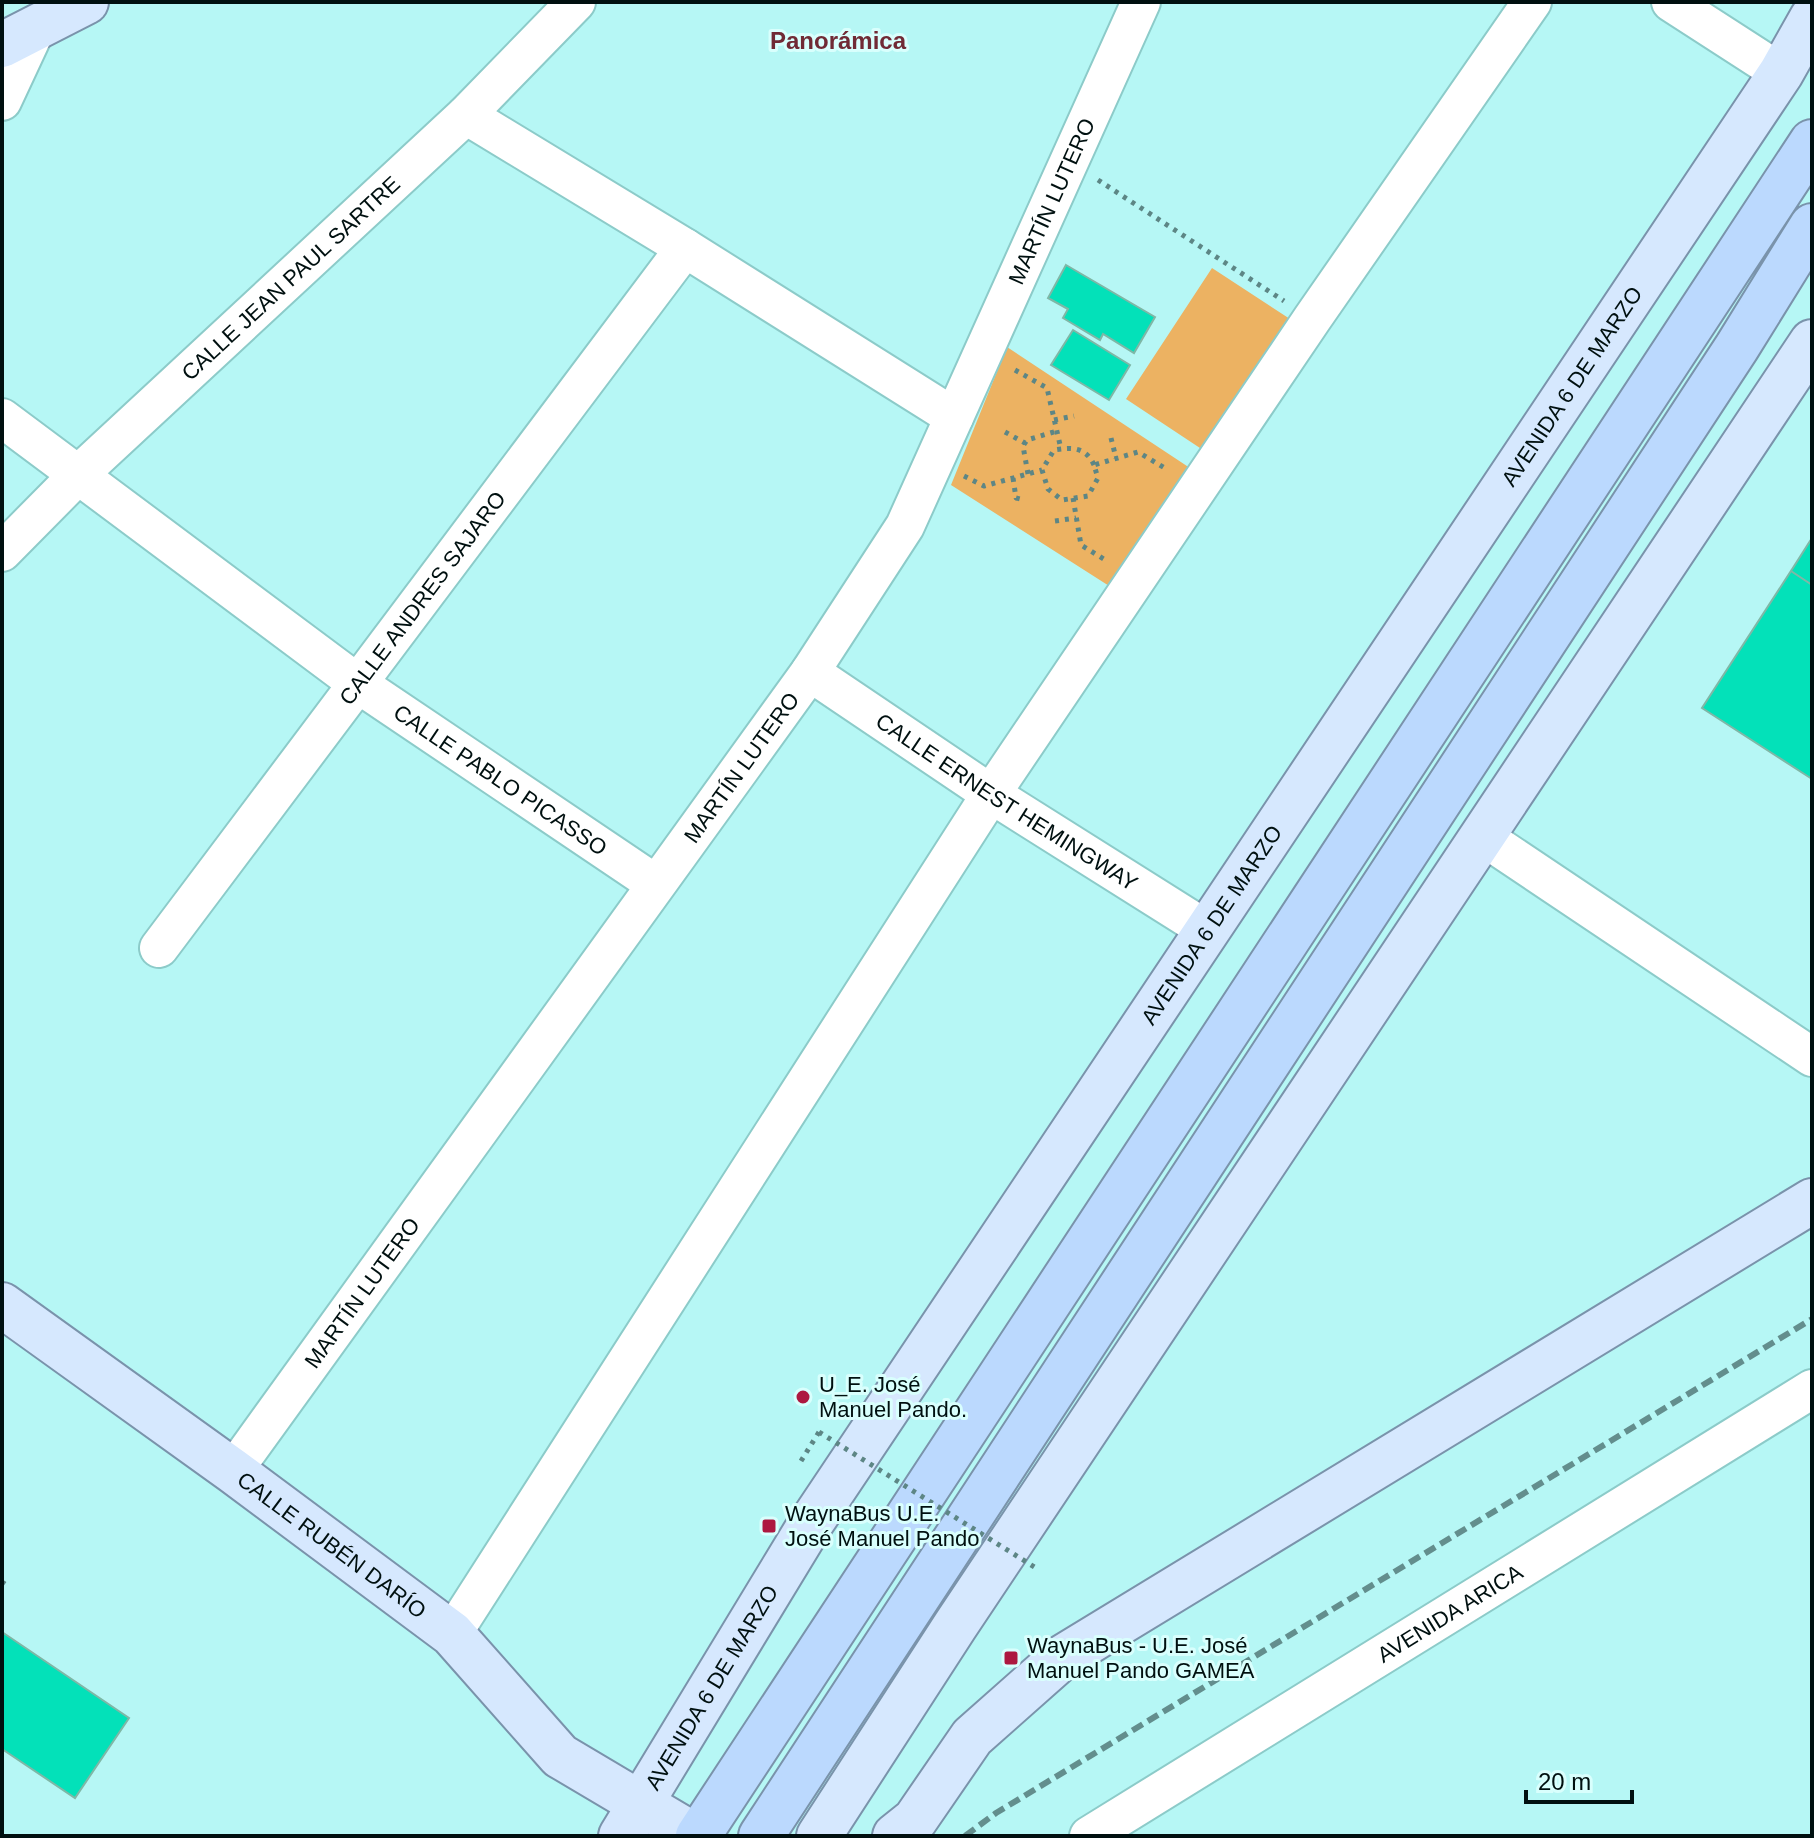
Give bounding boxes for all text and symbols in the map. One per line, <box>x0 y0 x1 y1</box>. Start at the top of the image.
district label: Panorámica <box>770 27 907 54</box>
street label: MARTÍN LUTERO <box>1003 114 1100 288</box>
street label: CALLE JEAN PAUL SARTRE <box>176 171 405 385</box>
street label: AVENIDA 6 DE MARZO <box>1496 282 1647 490</box>
street label: CALLE ANDRES SAJARO <box>334 486 510 710</box>
street label: MARTÍN LUTERO <box>679 687 804 847</box>
street label: CALLE PABLO PICASSO <box>389 699 612 860</box>
street label: CALLE ERNEST HEMINGWAY <box>872 708 1143 896</box>
street label: AVENIDA 6 DE MARZO <box>1136 820 1287 1029</box>
street label: MARTÍN LUTERO <box>299 1213 424 1373</box>
place label: U_E. José Manuel Pando. <box>819 1372 967 1422</box>
marker: U_E. José Manuel Pando. <box>794 1388 812 1406</box>
street label: CALLE RUBÉN DARÍO <box>233 1466 431 1623</box>
place label: WaynaBus U.E. José Manuel Pando <box>785 1501 979 1551</box>
marker: WaynaBus U.E. José Manuel Pando <box>760 1517 778 1535</box>
street label: AVENIDA ARICA <box>1372 1559 1527 1667</box>
street label: AVENIDA 6 DE MARZO <box>640 1581 783 1794</box>
place label: WaynaBus - U.E. José Manuel Pando GAMEA <box>1027 1633 1255 1683</box>
marker: WaynaBus - U.E. José Manuel Pando GAMEA <box>1002 1649 1020 1667</box>
scale bar <box>1526 1754 1632 1804</box>
text: 20 m <box>1538 1768 1591 1795</box>

